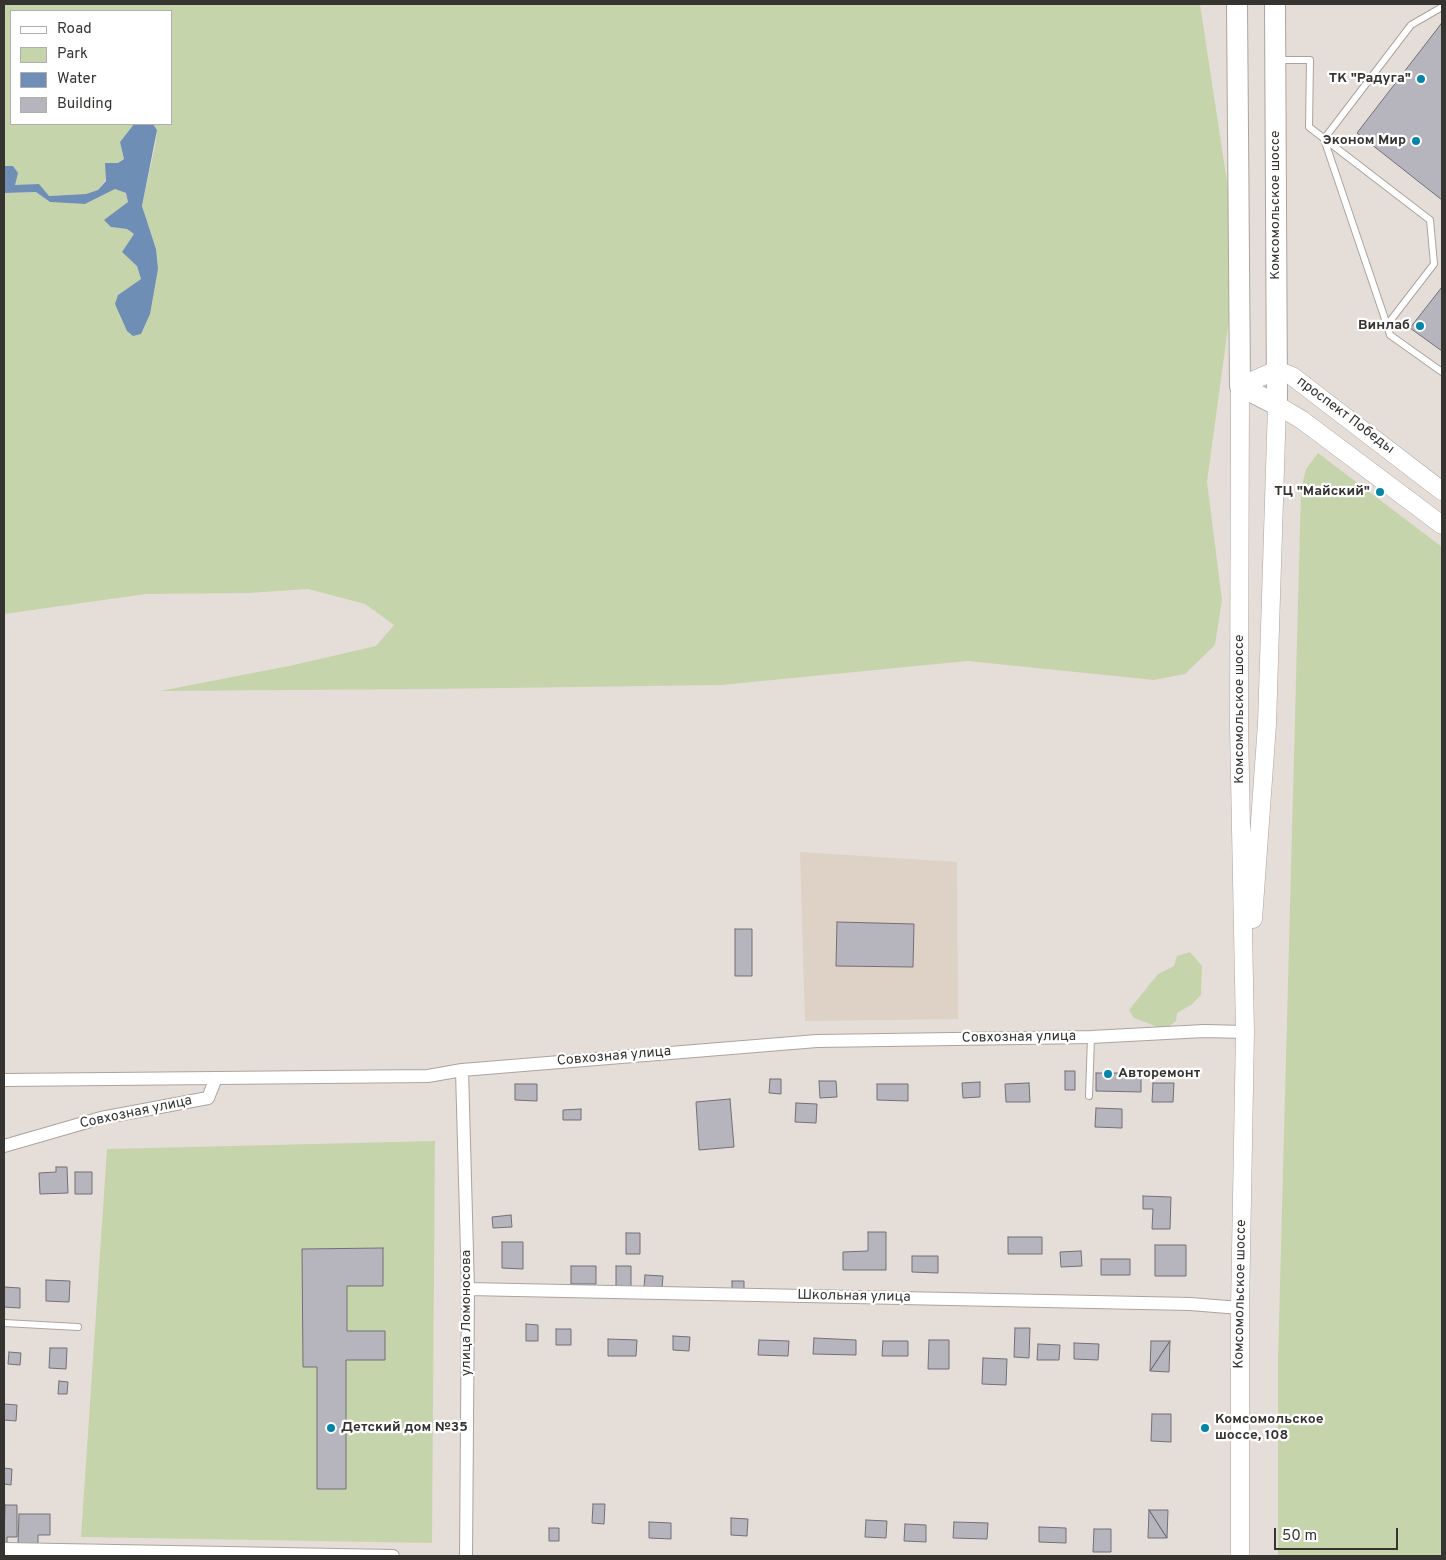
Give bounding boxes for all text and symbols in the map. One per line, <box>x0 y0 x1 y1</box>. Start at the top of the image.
legend <box>10 10 172 125</box>
text: Road <box>57 20 92 39</box>
text: Park <box>57 45 88 64</box>
text: Water <box>57 70 96 89</box>
place label: ТК "Радуга" <box>1329 71 1411 87</box>
marker: ТК "Радуга" <box>1415 73 1427 85</box>
text: Building <box>57 95 112 114</box>
street label: Комсомольское шоссе <box>1268 130 1284 280</box>
place label: Эконом Мир <box>1323 133 1406 149</box>
marker: Эконом Мир <box>1410 135 1422 147</box>
place label: Винлаб <box>1358 318 1410 334</box>
marker: Винлаб <box>1414 320 1426 332</box>
street label: проспект Победы <box>1293 374 1397 458</box>
place label: ТЦ "Майский" <box>1274 484 1370 500</box>
marker: ТЦ "Майский" <box>1374 486 1386 498</box>
street label: Комсомольское шоссе <box>1232 634 1248 784</box>
street label: Совхозная улица <box>962 1029 1076 1047</box>
street label: Совхозная улица <box>556 1044 672 1070</box>
place label: Авторемонт <box>1118 1066 1200 1082</box>
marker: Авторемонт <box>1102 1068 1114 1080</box>
street label: Совхозная улица <box>78 1093 194 1133</box>
street label: Комсомольское шоссе <box>1231 1219 1251 1369</box>
street label: улица Ломоносова <box>459 1250 475 1376</box>
street label: Школьная улица <box>797 1288 911 1306</box>
place label: Комсомольское шоссе, 108 <box>1215 1412 1324 1444</box>
place label: Детский дом №35 <box>341 1420 468 1436</box>
marker: Детский дом №35 <box>325 1422 337 1434</box>
marker: Комсомольское шоссе, 108 <box>1199 1422 1211 1434</box>
scale bar <box>1276 1518 1400 1550</box>
text: 50 m <box>1282 1527 1317 1546</box>

